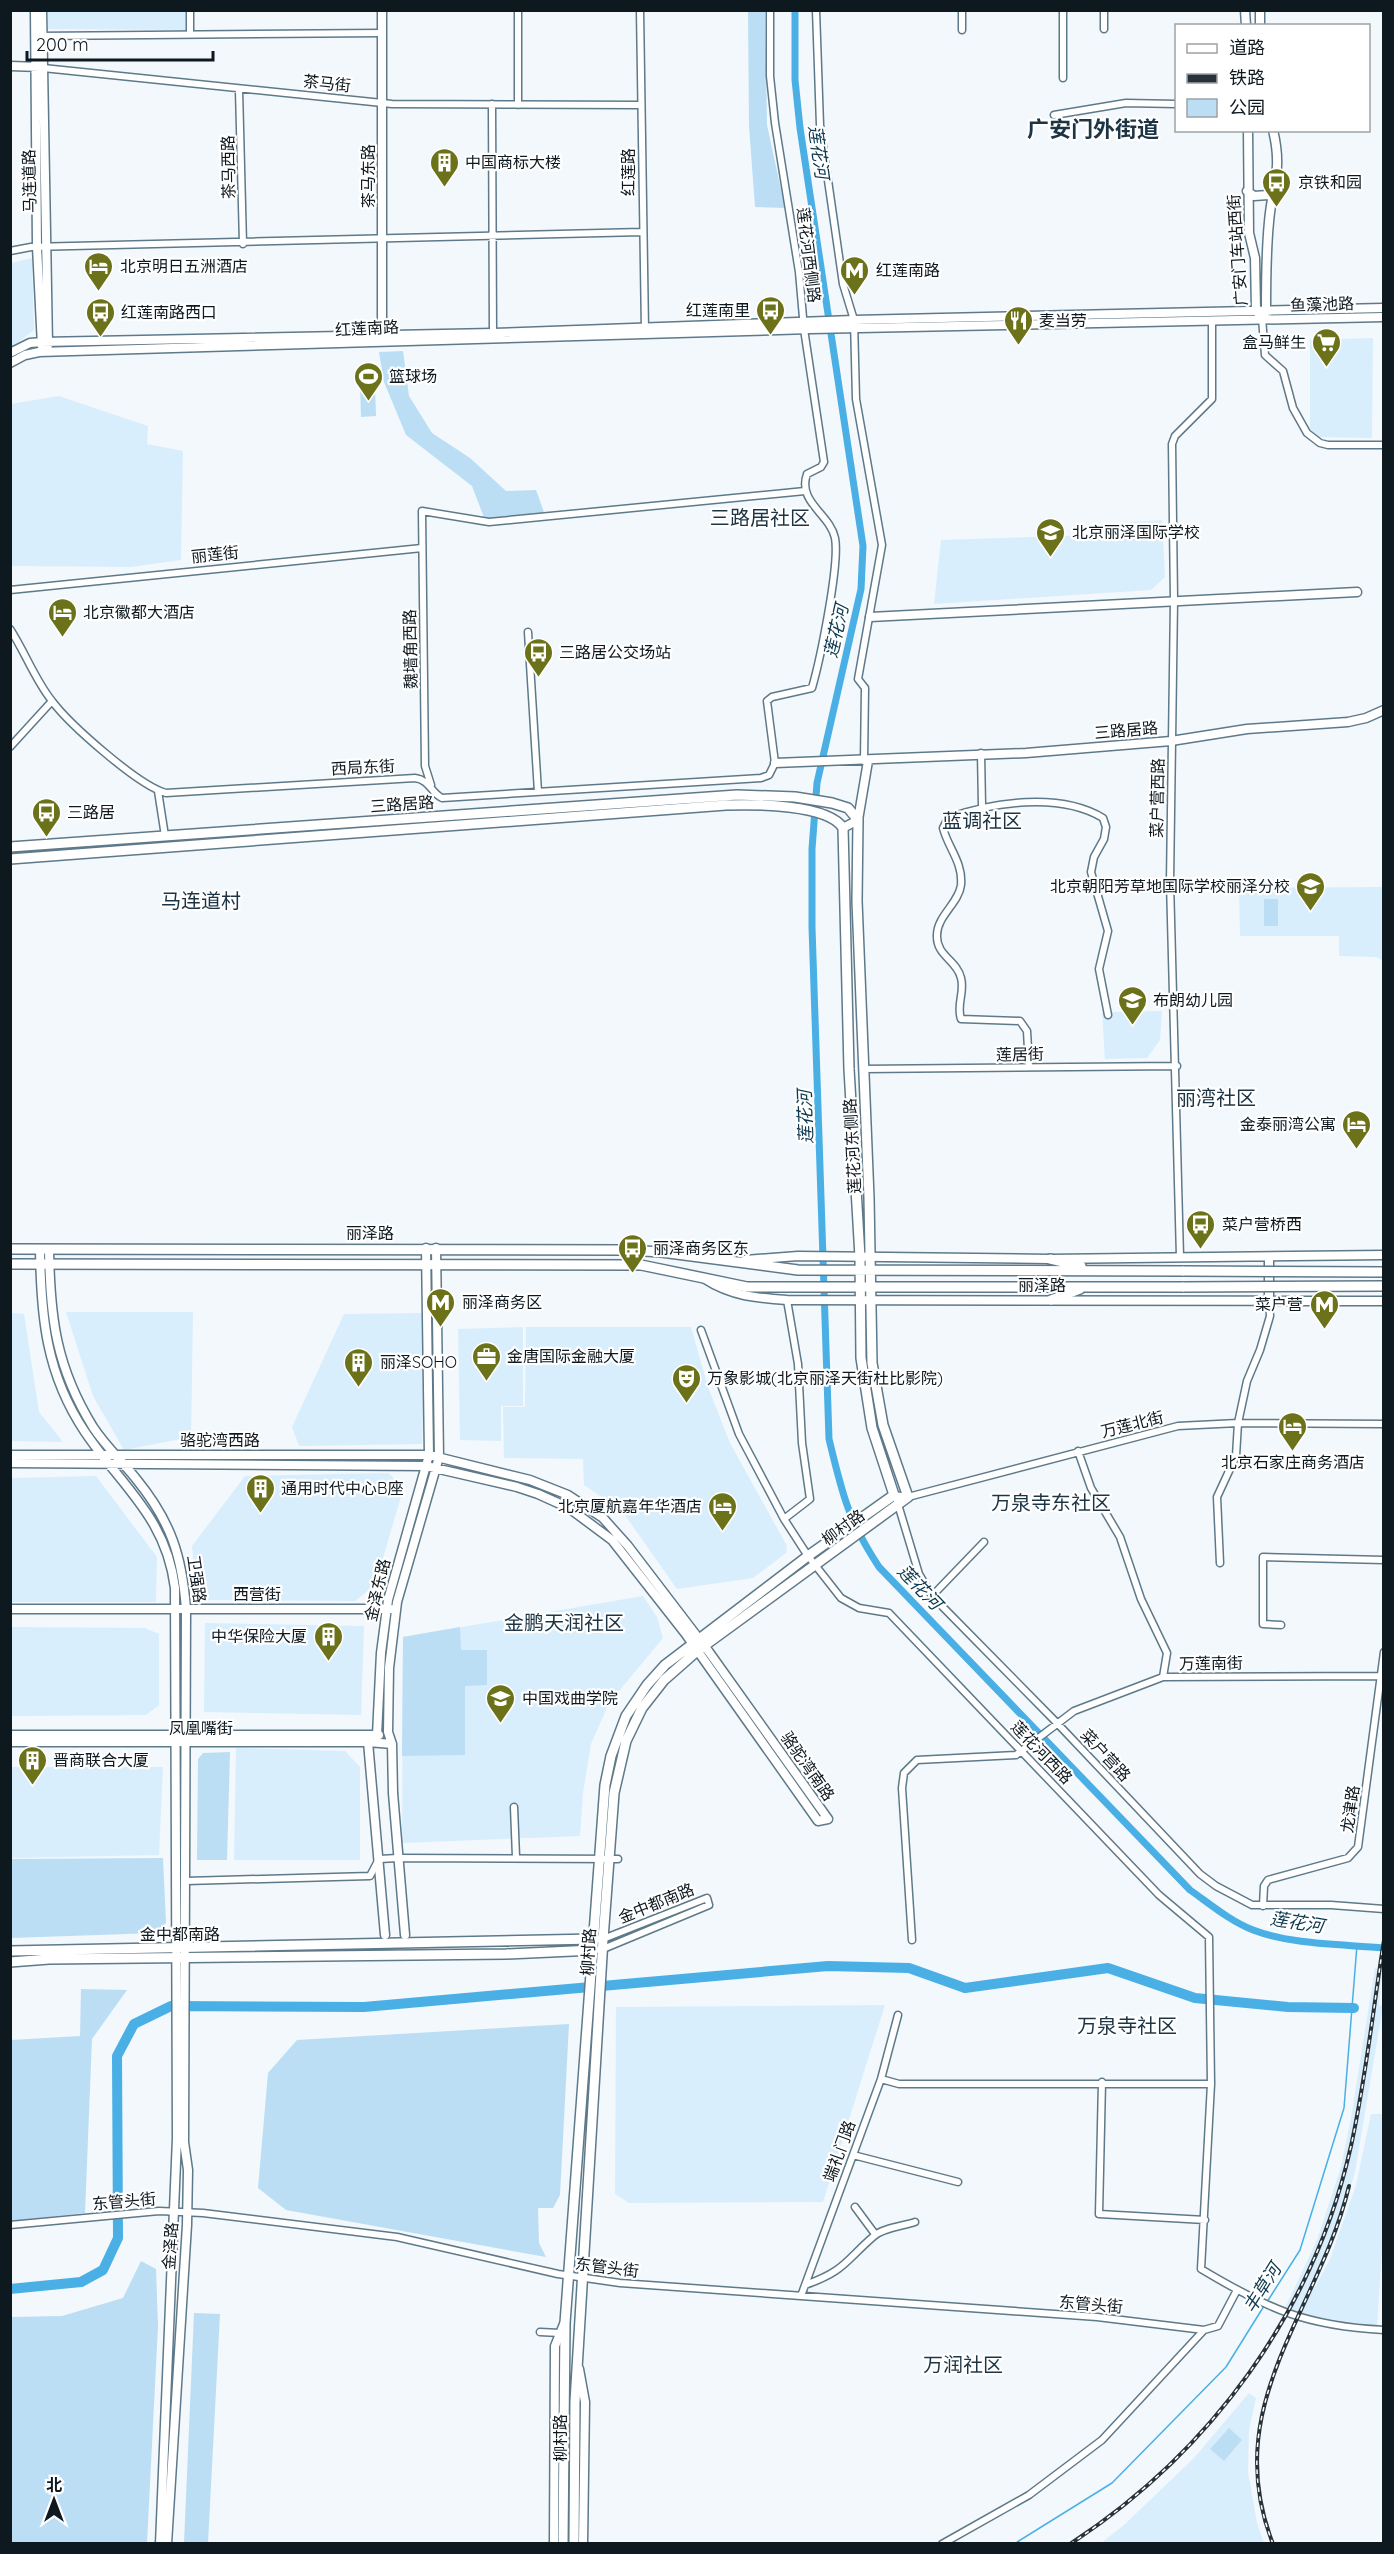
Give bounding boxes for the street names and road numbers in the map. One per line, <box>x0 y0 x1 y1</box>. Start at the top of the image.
street label: 茶马街 <box>302 71 352 95</box>
street label: 茶马西路 <box>217 135 239 199</box>
street label: 茶马东路 <box>358 144 378 208</box>
street label: 红莲路 <box>618 148 638 196</box>
street label: 马连道路 <box>18 149 40 213</box>
street label: 广安门车站西街 <box>1223 193 1251 307</box>
street label: 莲花河西侧路 <box>793 206 825 304</box>
street label: 鱼藻池路 <box>1290 293 1354 315</box>
street label: 红莲南路 <box>335 316 399 340</box>
street label: 丽莲街 <box>190 542 240 566</box>
street label: 魏墙角西路 <box>399 609 421 689</box>
street label: 三路居路 <box>1093 717 1159 743</box>
street label: 西局东街 <box>331 755 395 779</box>
street label: 菜户营西路 <box>1146 758 1168 838</box>
street label: 三路居路 <box>369 792 435 816</box>
street label: 莲居街 <box>996 1044 1044 1064</box>
street label: 莲花河东侧路 <box>840 1098 864 1194</box>
street label: 丽泽路 <box>346 1223 394 1243</box>
street label: 丽泽路 <box>1018 1275 1066 1295</box>
street label: 万莲北街 <box>1099 1407 1165 1441</box>
street label: 骆驼湾西路 <box>180 1430 260 1450</box>
street label: 柳村路 <box>818 1505 868 1549</box>
street label: 卫强路 <box>184 1554 210 1604</box>
street label: 金泽东路 <box>360 1557 394 1623</box>
street label: 西营街 <box>233 1584 281 1604</box>
street label: 万莲南街 <box>1179 1652 1243 1674</box>
street label: 莲花河西路 <box>1007 1716 1077 1788</box>
street label: 凤凰嘴街 <box>169 1718 233 1738</box>
street label: 菜户营路 <box>1077 1725 1135 1785</box>
street label: 骆驼湾南路 <box>777 1727 839 1805</box>
street label: 龙津路 <box>1337 1784 1363 1834</box>
street label: 金中都南路 <box>615 1879 697 1927</box>
street label: 金中都南路 <box>140 1924 220 1944</box>
street label: 柳村路 <box>577 1928 599 1976</box>
street label: 端礼门路 <box>819 2118 859 2184</box>
street label: 东管头街 <box>91 2188 157 2214</box>
street label: 金泽路 <box>158 2221 182 2271</box>
street label: 东管头街 <box>574 2253 640 2281</box>
street label: 东管头街 <box>1058 2291 1124 2317</box>
street label: 柳村路 <box>550 2414 570 2462</box>

